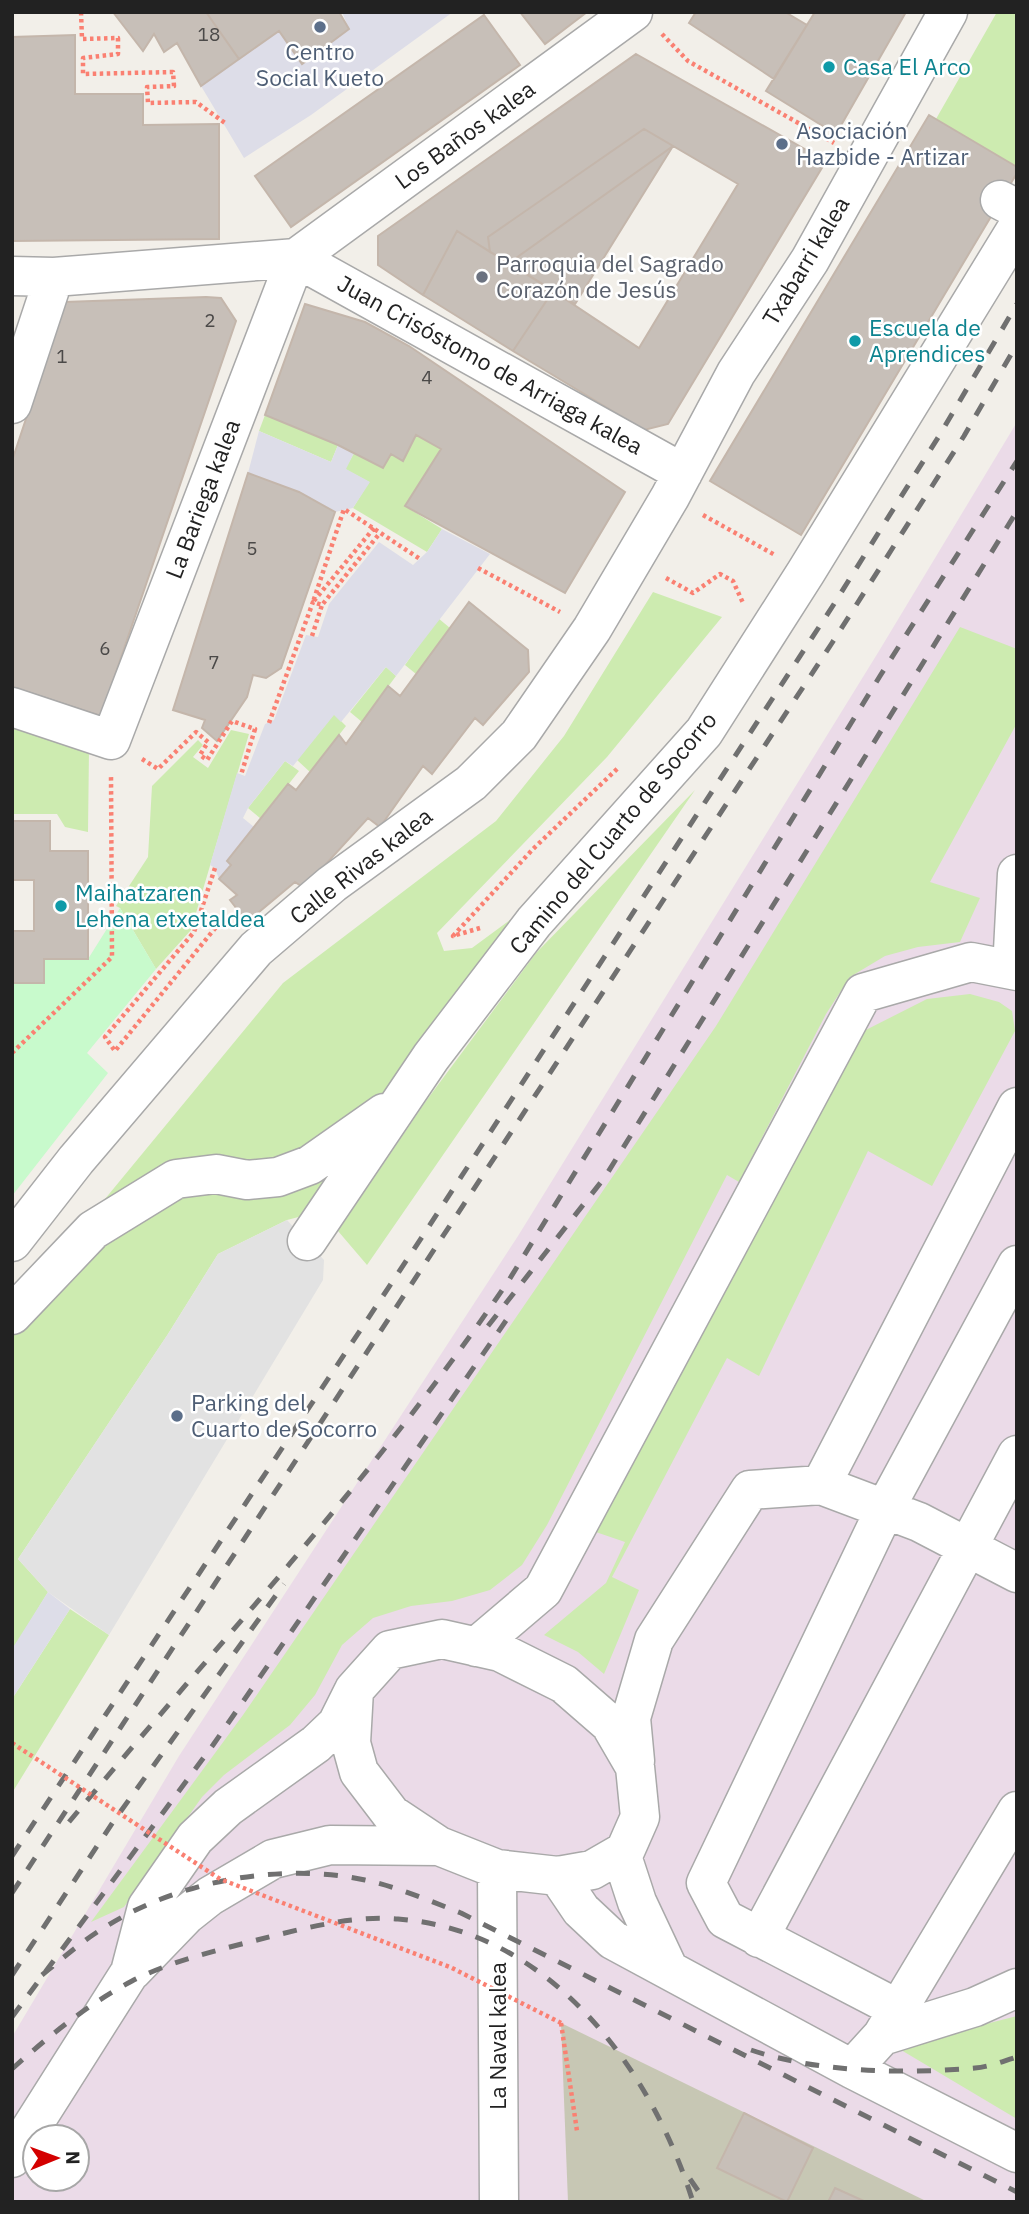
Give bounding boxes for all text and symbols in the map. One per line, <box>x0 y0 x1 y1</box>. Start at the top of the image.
marker: Centro Social Kueto <box>312 19 328 35</box>
house number: 18 <box>198 22 220 46</box>
place label: Centro Social Kueto <box>256 36 384 92</box>
place label: Casa El Arco <box>843 51 971 81</box>
marker: Casa El Arco <box>821 59 837 75</box>
street label: Los Baños kalea <box>388 73 540 195</box>
place label: Asociación Hazbide - Artizar <box>796 115 969 171</box>
marker: Asociación Hazbide - Artizar <box>774 136 790 152</box>
street label: Txabarri kalea <box>755 191 855 330</box>
place label: Parroquia del Sagrado Corazón de Jesús <box>496 248 724 304</box>
street label: Juan Crisóstomo de Arriaga kalea <box>332 267 648 461</box>
marker: Parroquia del Sagrado Corazón de Jesús <box>474 269 490 285</box>
house number: 2 <box>204 308 216 332</box>
place label: Escuela de Aprendices <box>869 312 985 368</box>
marker: Escuela de Aprendices <box>847 333 863 349</box>
house number: 1 <box>56 344 68 368</box>
house number: 4 <box>421 365 433 389</box>
street label: La Bariega kalea <box>158 415 246 583</box>
house number: 5 <box>246 536 258 560</box>
house number: 6 <box>99 636 111 660</box>
house number: 7 <box>208 650 220 674</box>
street label: Camino del Cuarto de Socorro <box>502 705 723 960</box>
street label: Calle Rivas kalea <box>283 800 438 930</box>
place label: Maihatzaren Lehena etxetaldea <box>75 877 265 933</box>
marker: Maihatzaren Lehena etxetaldea <box>53 898 69 914</box>
place label: Parking del Cuarto de Socorro <box>191 1387 377 1443</box>
marker: Parking del Cuarto de Socorro <box>169 1408 185 1424</box>
street label: La Naval kalea <box>482 1962 512 2110</box>
north arrow <box>21 2123 91 2193</box>
text: N <box>61 2151 85 2165</box>

